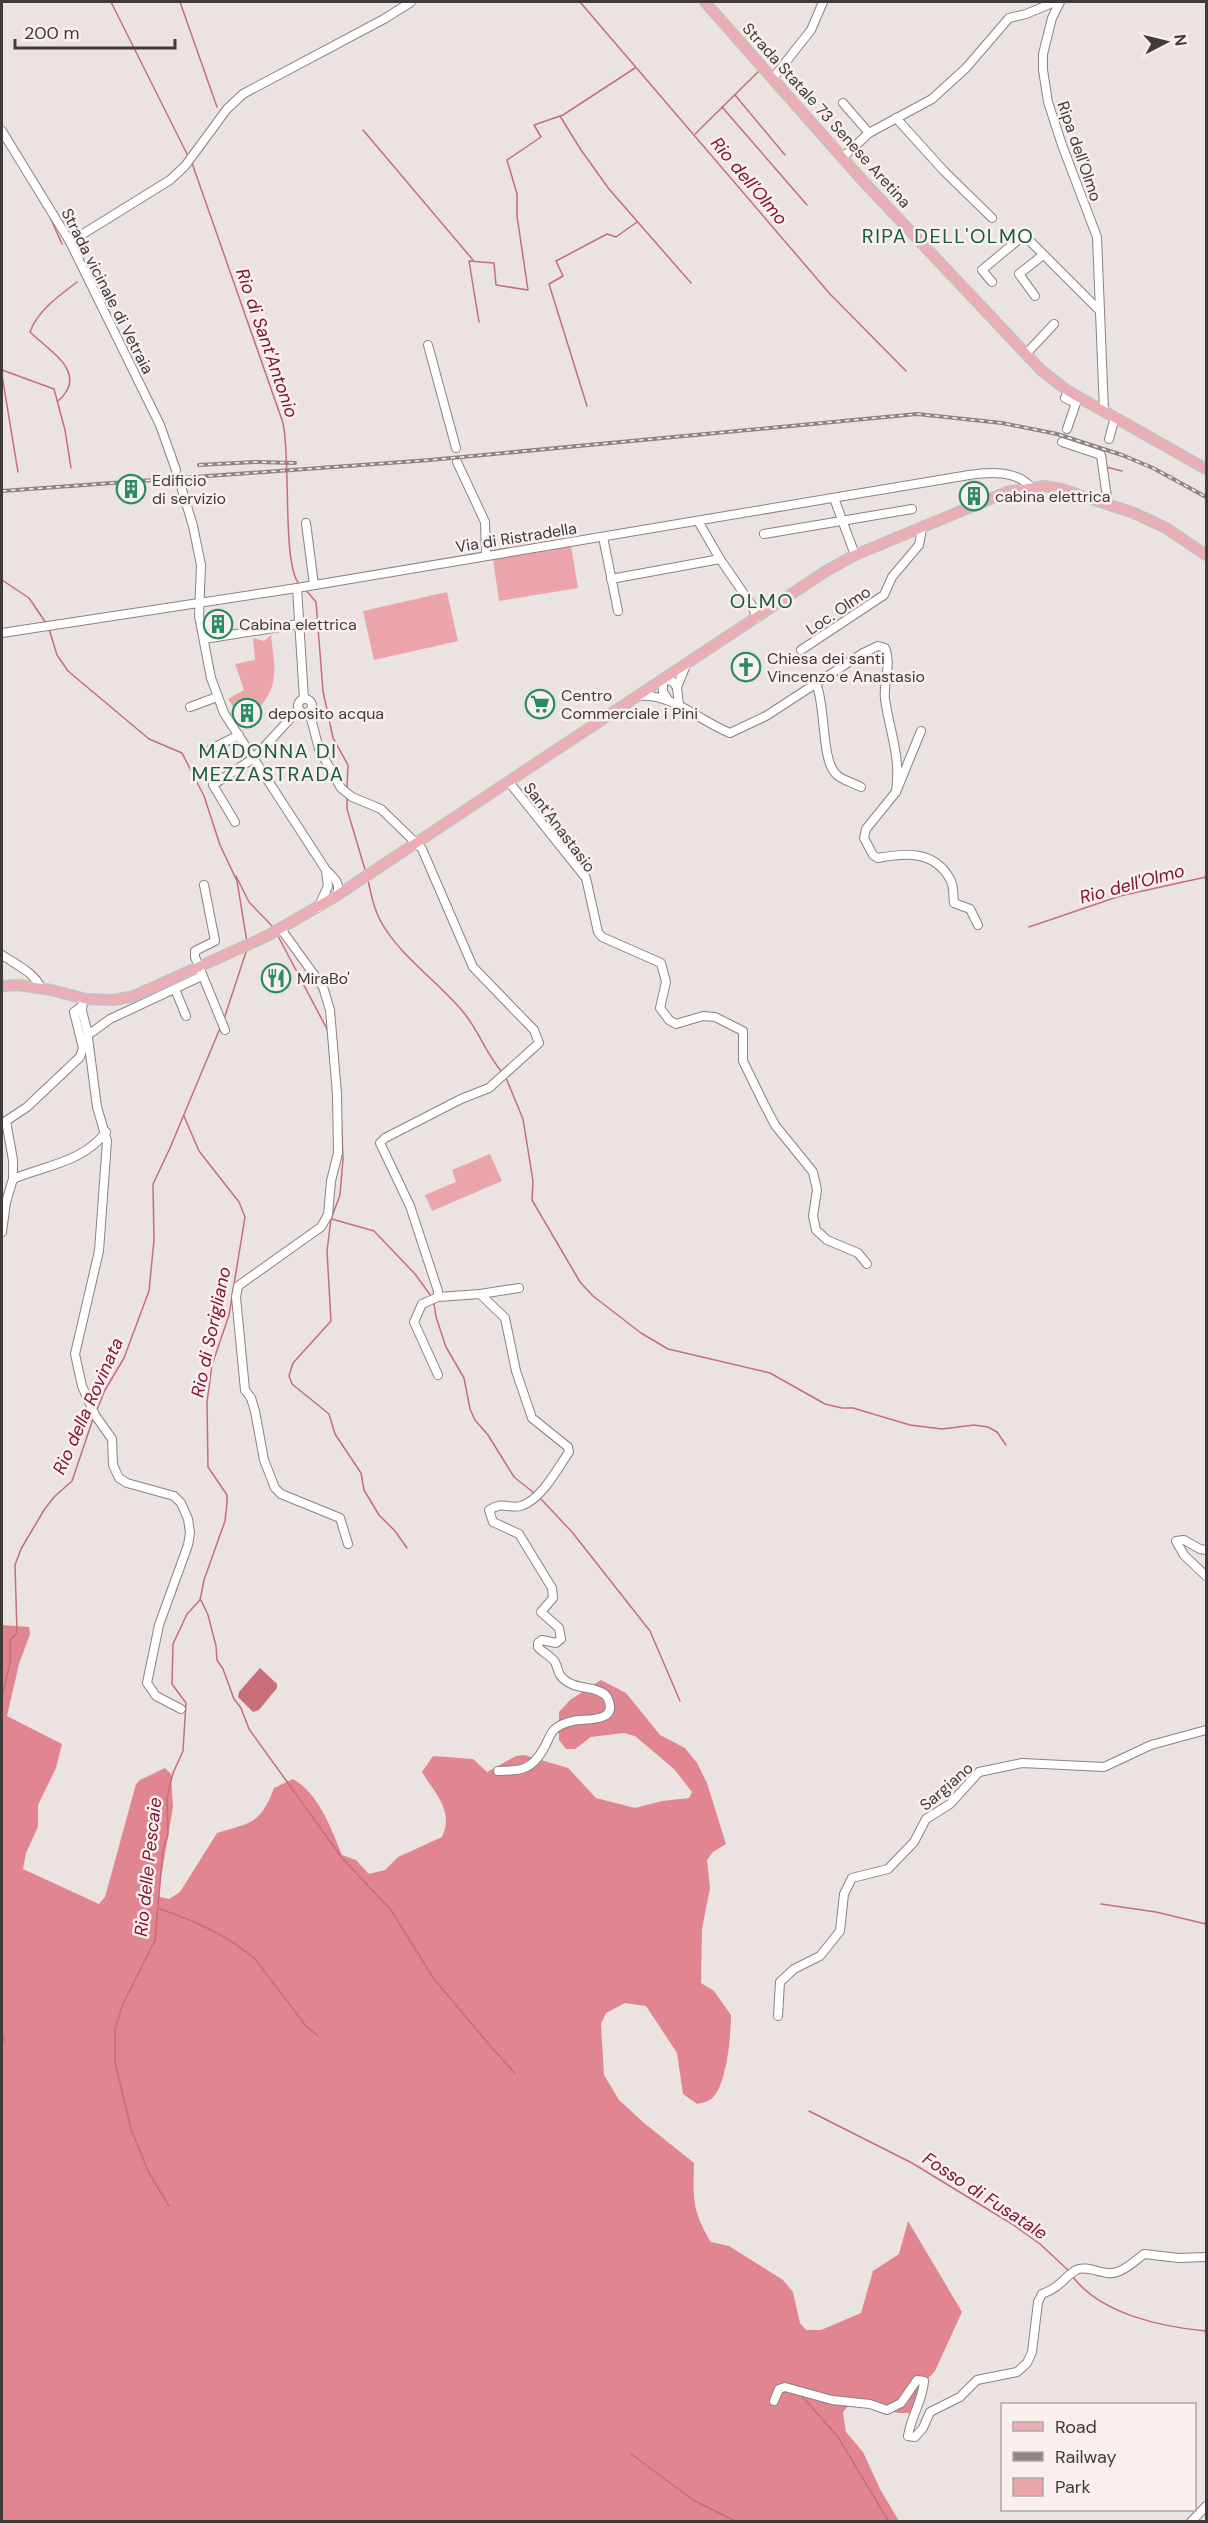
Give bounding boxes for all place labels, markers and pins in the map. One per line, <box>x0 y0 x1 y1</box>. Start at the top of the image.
place label: Edificio di servizio <box>152 470 226 509</box>
building icon: Edificio di servizio <box>115 473 147 505</box>
building icon: cabina elettrica <box>958 480 990 512</box>
place label: cabina elettrica <box>995 486 1111 507</box>
building icon: Cabina elettrica <box>202 608 234 640</box>
place label: Cabina elettrica <box>239 614 357 635</box>
place label: Chiesa dei santi Vincenzo e Anastasio <box>767 648 925 687</box>
church icon: Chiesa dei santi Vincenzo e Anastasio <box>730 651 762 683</box>
place label: Centro Commerciale i Pini <box>561 685 698 724</box>
supermarket icon: Centro Commerciale i Pini <box>524 688 556 720</box>
building icon: deposito acqua <box>231 697 263 729</box>
place label: deposito acqua <box>268 703 384 724</box>
restaurant icon: MiraBo' <box>260 962 292 994</box>
place label: MiraBo' <box>297 968 350 989</box>

